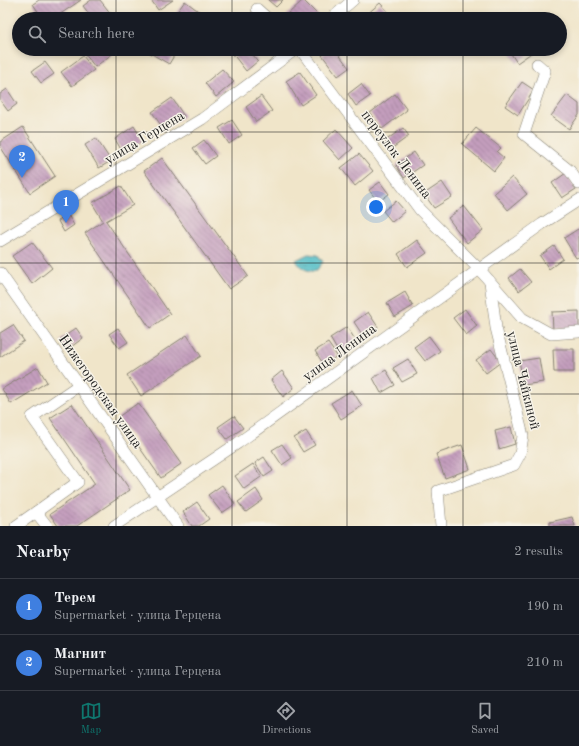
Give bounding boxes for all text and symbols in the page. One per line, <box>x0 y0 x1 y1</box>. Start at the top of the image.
search box <box>12 12 567 56</box>
icon: search <box>26 23 48 45</box>
text: Search here <box>58 27 135 42</box>
street label: переулок Ленина <box>359 108 434 201</box>
street label: улица Герцена <box>102 109 187 167</box>
pin: 2 <box>9 145 35 178</box>
pin: 1 <box>53 190 79 223</box>
your location <box>366 197 386 217</box>
street label: улица Ленина <box>300 322 379 384</box>
street label: улица Чайкиной <box>504 329 542 431</box>
street label: Нижегородская улица <box>56 332 145 451</box>
text: Nearby <box>16 544 71 561</box>
text: 2 results <box>514 545 563 558</box>
text: Терем <box>54 591 96 606</box>
text: 1 <box>25 600 33 613</box>
text: 190 m <box>526 600 563 613</box>
text: Supermarket · улица Герцена <box>54 609 221 622</box>
text: Магнит <box>54 647 106 662</box>
text: 2 <box>25 656 33 669</box>
text: 210 m <box>526 656 563 669</box>
text: Supermarket · улица Герцена <box>54 665 221 678</box>
tab: Map <box>80 700 102 738</box>
tab: Directions <box>262 700 311 738</box>
tab: Saved <box>471 700 499 738</box>

